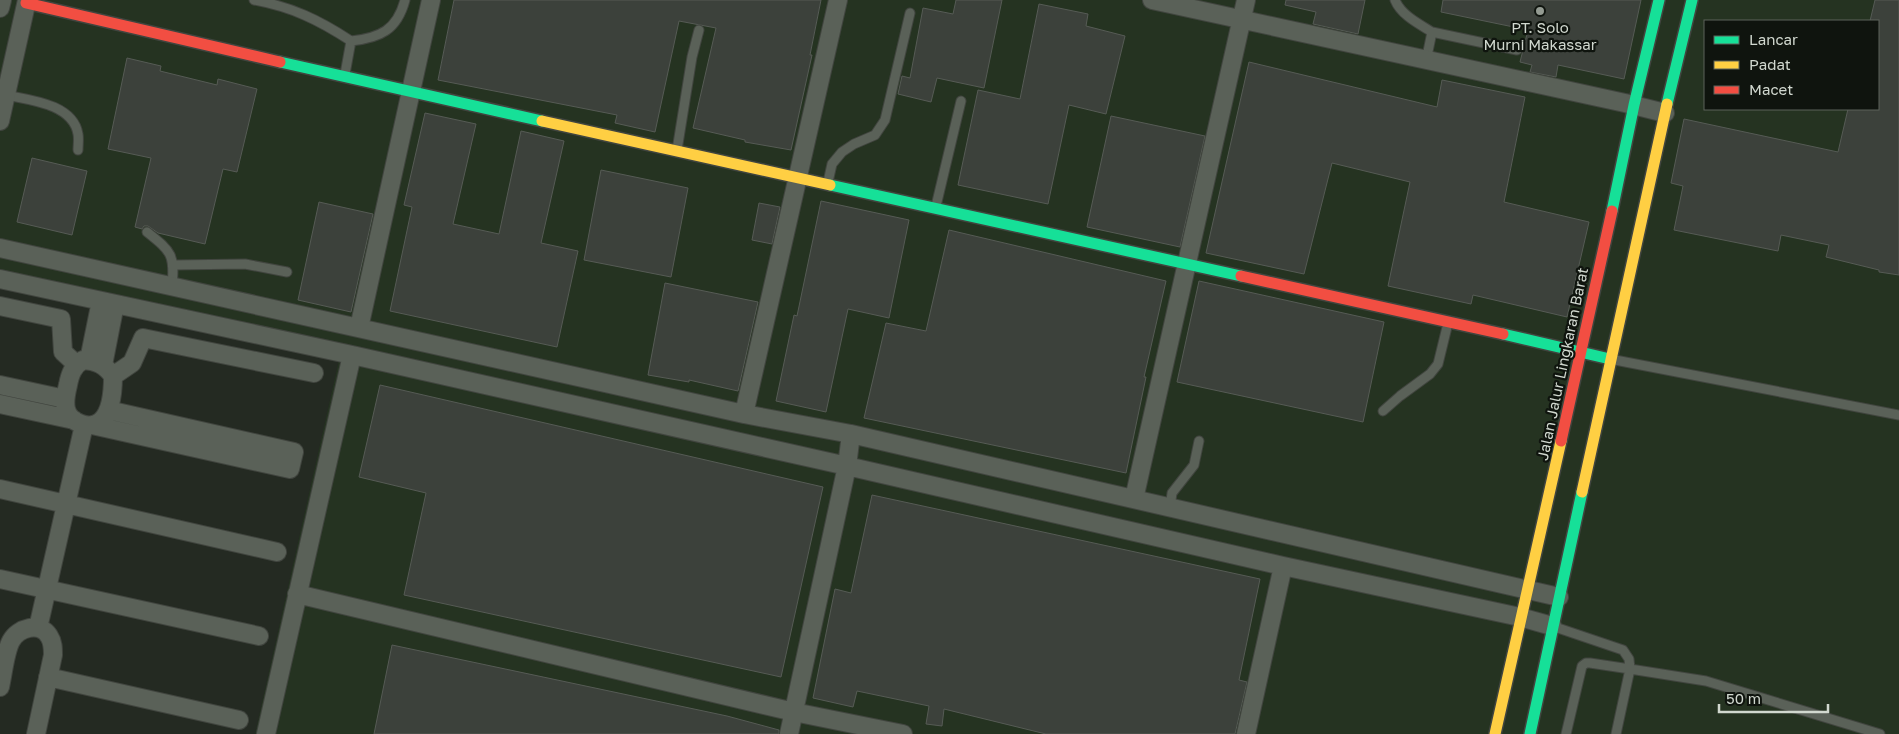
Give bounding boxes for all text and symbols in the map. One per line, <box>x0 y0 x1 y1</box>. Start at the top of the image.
marker: PT. Solo Murni Makassar <box>1534 5 1546 17</box>
place label: PT. Solo Murni Makassar <box>1483 18 1597 53</box>
legend <box>1704 20 1879 110</box>
text: Lancar <box>1749 30 1798 48</box>
text: Padat <box>1749 55 1791 73</box>
text: Macet <box>1749 80 1793 98</box>
street label: Jalan Jalur Lingkaran Barat <box>1533 266 1591 462</box>
scale bar <box>1719 682 1828 714</box>
text: 50 m <box>1726 689 1761 707</box>

